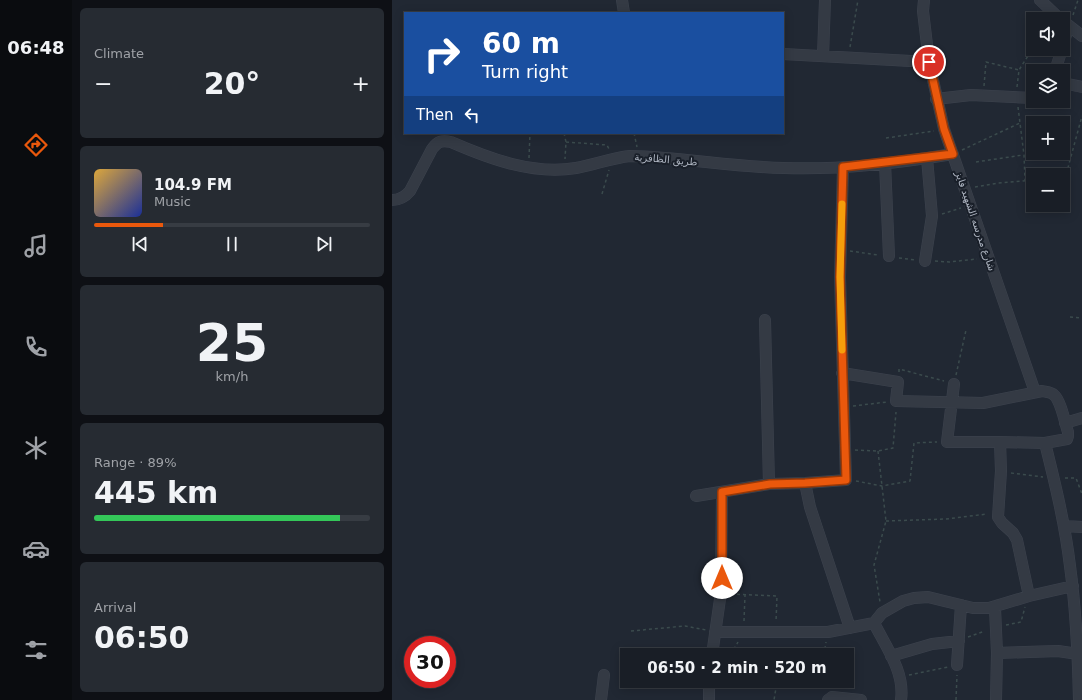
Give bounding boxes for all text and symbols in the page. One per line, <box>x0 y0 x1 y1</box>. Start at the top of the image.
map controls <box>1026 12 1070 212</box>
button: sound <box>1026 12 1070 56</box>
text: 60 m <box>482 27 560 60</box>
icon: right <box>416 28 468 80</box>
text: 06:48 <box>7 37 65 58</box>
pin <box>912 45 946 79</box>
text: Climate <box>94 46 144 61</box>
icon: arrive <box>918 51 940 73</box>
text: Turn right <box>482 61 568 82</box>
button: layers <box>1026 64 1070 108</box>
text: 20° <box>204 66 260 101</box>
text: − <box>94 71 112 96</box>
text: + <box>352 71 370 96</box>
icon: left <box>461 104 483 126</box>
text: Then <box>416 106 453 124</box>
button: + <box>1026 116 1070 160</box>
icon: directions <box>22 131 50 159</box>
street label: طريق الظافرية <box>634 151 698 168</box>
button: − <box>1026 168 1070 212</box>
street label: شارع مدرسه الشهيد فايز <box>952 169 998 273</box>
text: 104.9 FM <box>154 176 232 194</box>
text: Music <box>154 194 191 209</box>
icon: music <box>22 232 50 260</box>
icon: previous <box>129 233 151 255</box>
icon: pause <box>221 233 243 255</box>
icon: next <box>313 233 335 255</box>
text: 25 <box>196 313 268 373</box>
icon: phone <box>22 333 50 361</box>
text: km/h <box>216 369 248 384</box>
icon: climate <box>22 434 50 462</box>
text: Range · 89% <box>94 455 177 470</box>
text: 445 km <box>94 475 218 510</box>
icon: car <box>22 535 50 563</box>
position arrow <box>701 557 743 599</box>
text: Arrival <box>94 600 136 615</box>
text: 06:50 <box>94 620 190 655</box>
icon: filters <box>22 636 50 664</box>
speed limit sign: 30 <box>404 636 456 688</box>
text: 06:50 · 2 min · 520 m <box>647 659 827 677</box>

